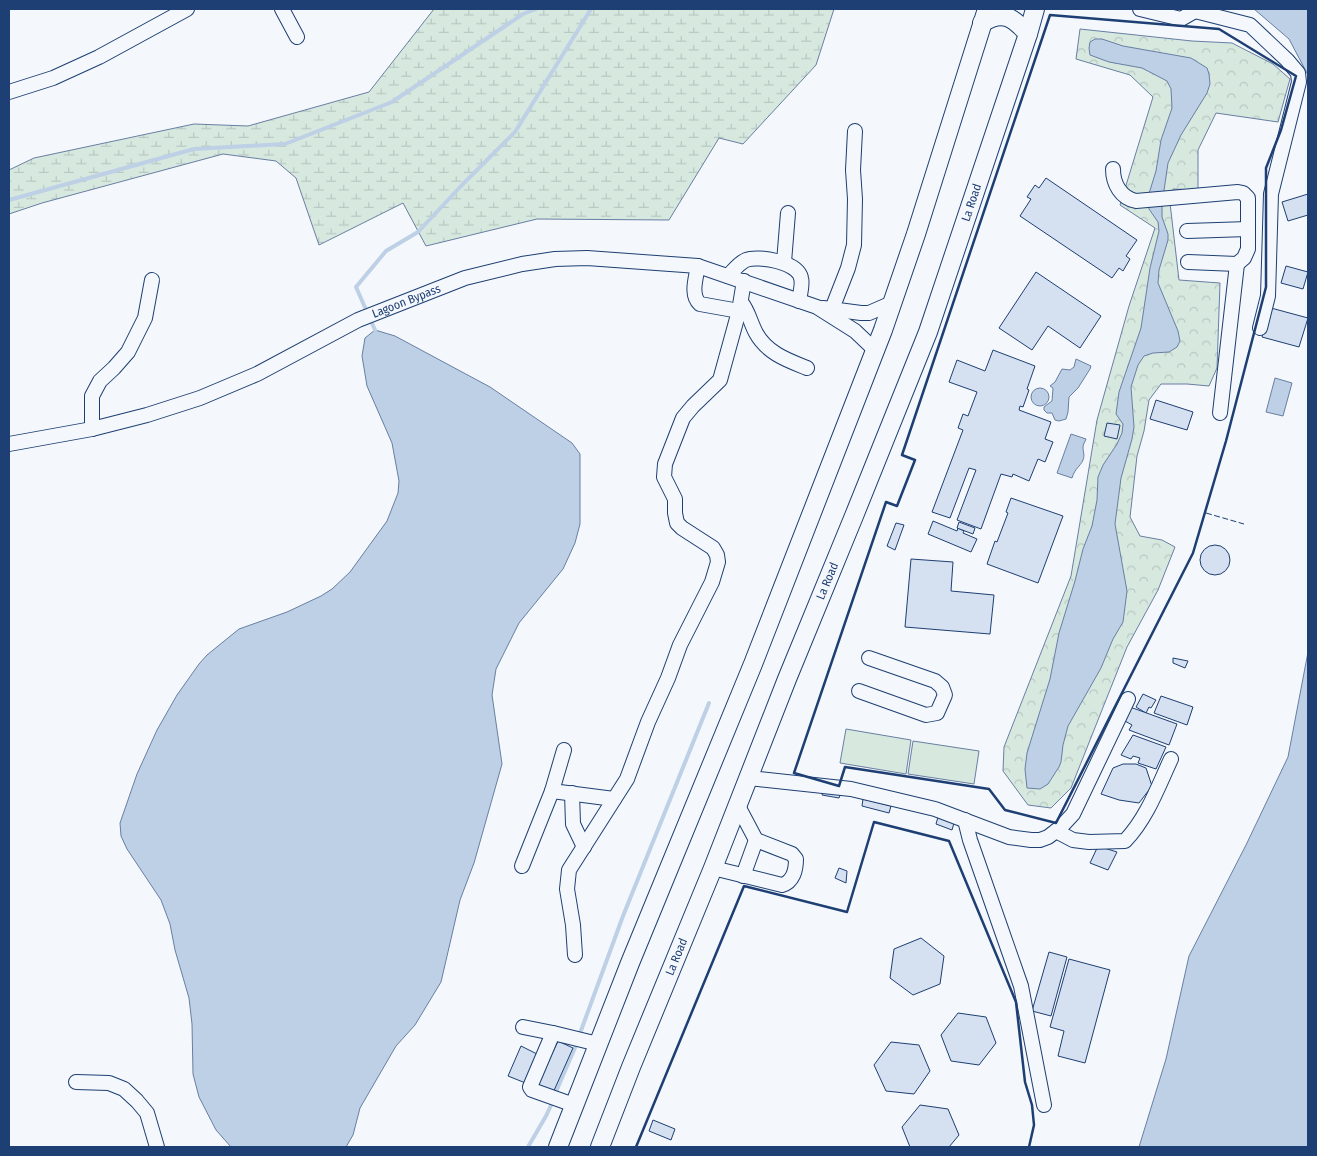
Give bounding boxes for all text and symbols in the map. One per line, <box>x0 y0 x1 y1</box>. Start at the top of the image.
street label: La Road <box>959 182 984 223</box>
street label: Lagoon Bypass <box>370 281 443 321</box>
street label: La Road <box>813 560 841 602</box>
street label: La Road <box>663 936 690 977</box>

